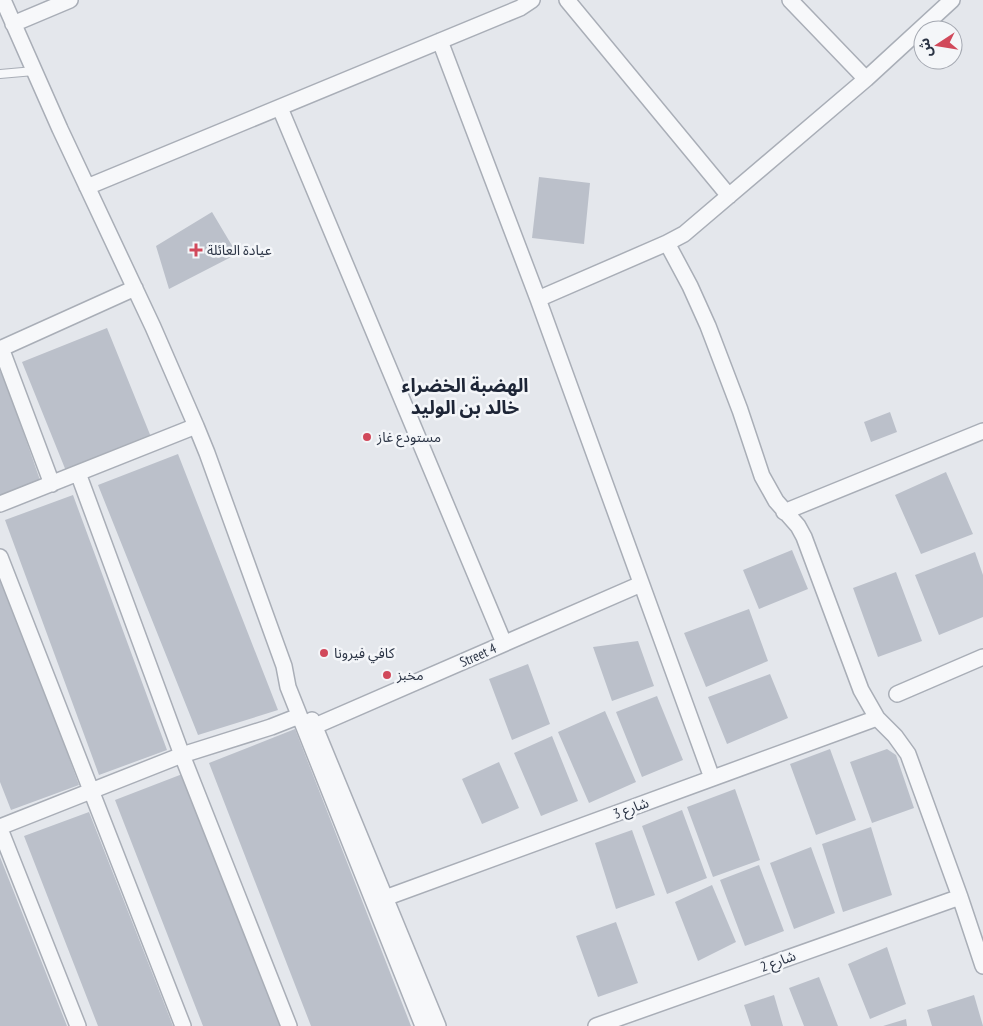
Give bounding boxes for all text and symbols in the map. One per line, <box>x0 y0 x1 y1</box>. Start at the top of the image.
north arrow <box>913 20 963 70</box>
text: ش <box>914 36 936 59</box>
place label: عيادة العائلة <box>207 241 272 259</box>
marker: عيادة العائلة <box>189 243 203 257</box>
district label: الهضبة الخضراء خالد بن الوليد <box>401 373 529 419</box>
place label: مستودع غاز <box>376 428 441 448</box>
marker: مستودع غاز <box>361 431 373 443</box>
street label: Street 4 <box>457 639 500 671</box>
place label: كافي فيرونا <box>334 644 395 664</box>
marker: كافي فيرونا <box>318 647 330 659</box>
place label: مخبز <box>396 666 424 684</box>
marker: مخبز <box>381 669 393 681</box>
street label: شارع 3 <box>611 793 652 825</box>
street label: شارع 2 <box>758 946 799 978</box>

